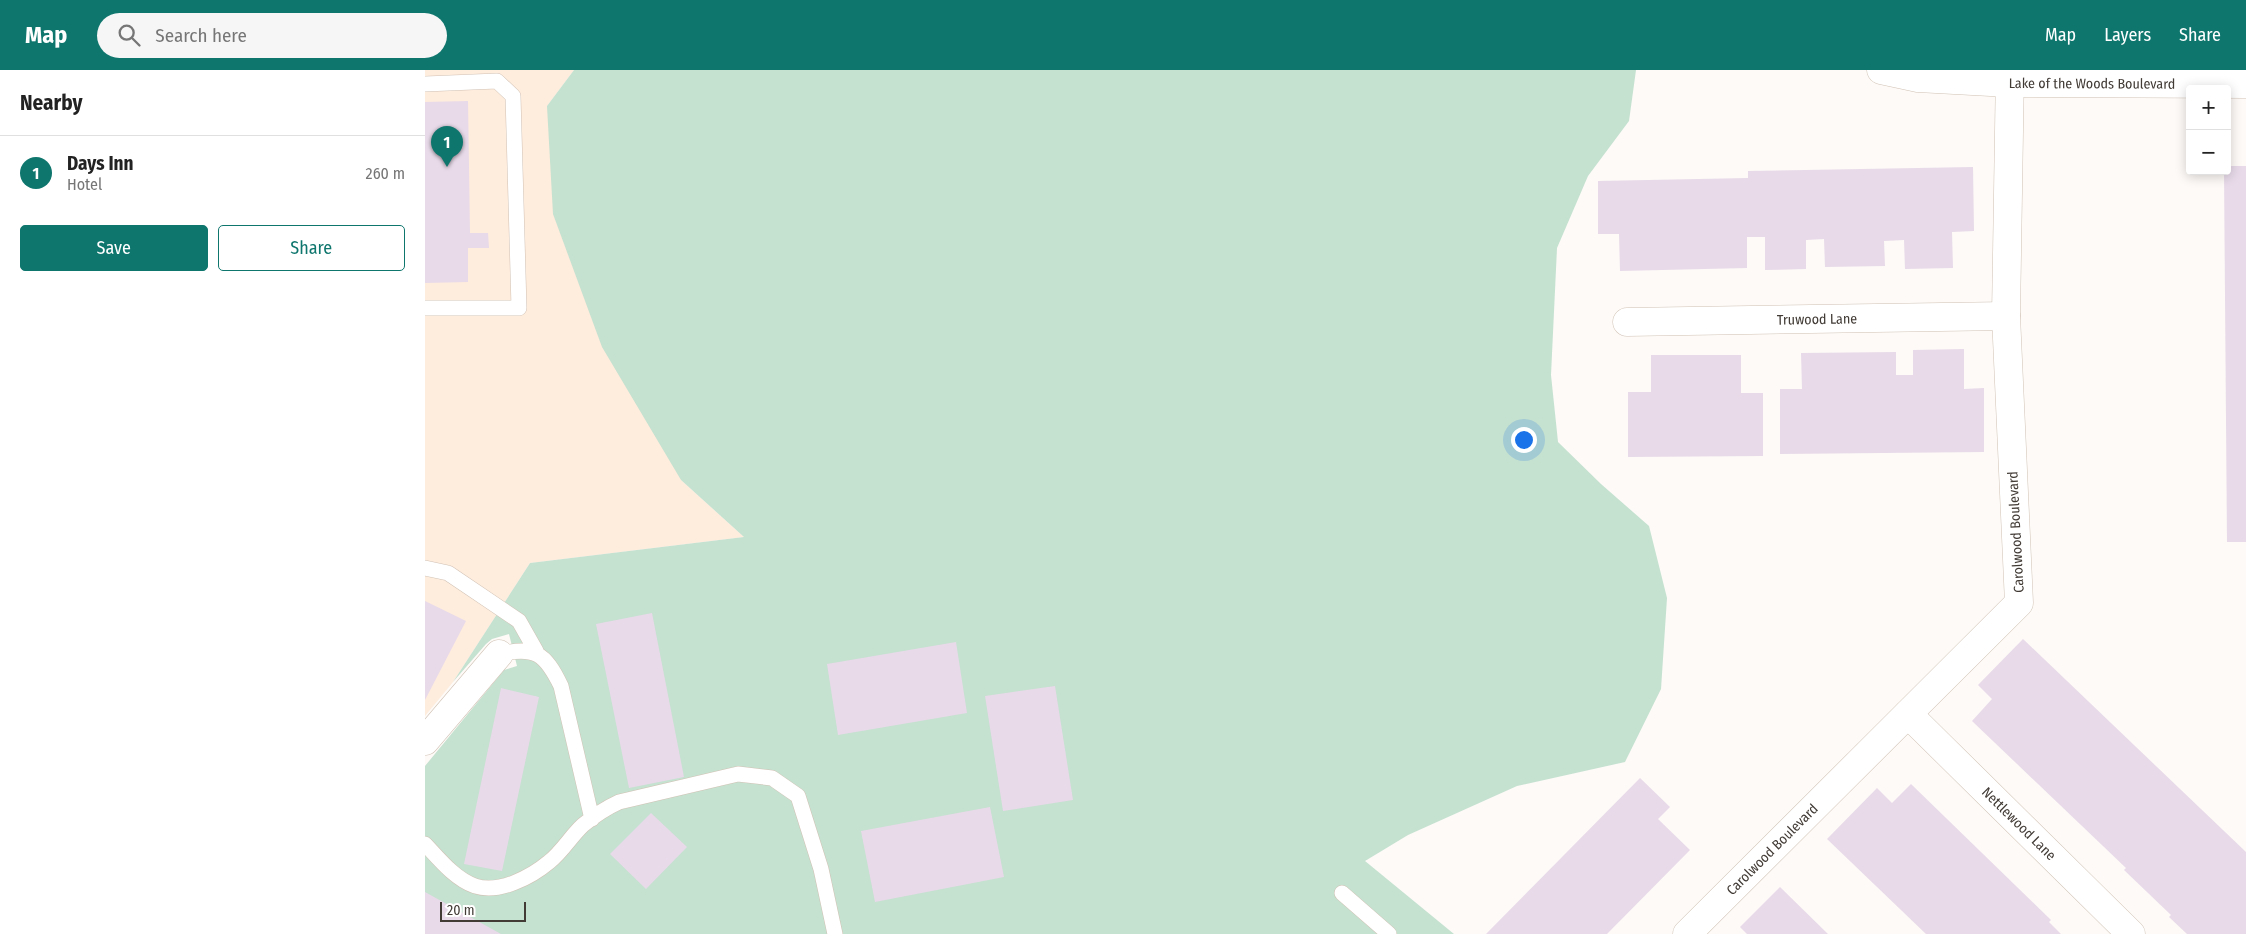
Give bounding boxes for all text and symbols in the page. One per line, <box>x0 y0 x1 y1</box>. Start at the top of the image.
search box <box>97 13 447 58</box>
text: Map <box>25 21 67 49</box>
icon: search <box>115 21 143 49</box>
text: Search here <box>155 24 247 47</box>
text: Map <box>2045 24 2076 46</box>
text: Layers <box>2104 24 2151 46</box>
text: Share <box>2179 24 2221 46</box>
street label: Lake of the Woods Boulevard <box>2009 74 2175 92</box>
map controls <box>2186 85 2231 175</box>
button: + <box>2186 85 2231 130</box>
text: Nearby <box>20 90 82 116</box>
pin: 1 <box>431 126 463 167</box>
button: − <box>2186 130 2231 175</box>
text: Days Inn <box>67 152 133 175</box>
text: 1 <box>33 164 39 183</box>
text: 260 m <box>366 164 405 183</box>
text: Hotel <box>67 175 102 194</box>
button: Save <box>20 225 208 271</box>
button: Share <box>218 225 405 271</box>
street label: Truwood Lane <box>1777 310 1857 328</box>
your location <box>1511 427 1537 453</box>
street label: Carolwood Boulevard <box>2004 471 2028 593</box>
street label: Nettlewood Lane <box>1979 783 2060 864</box>
street label: Carolwood Boulevard <box>1723 800 1821 898</box>
scale bar <box>440 899 526 922</box>
text: 20 m <box>447 902 475 919</box>

